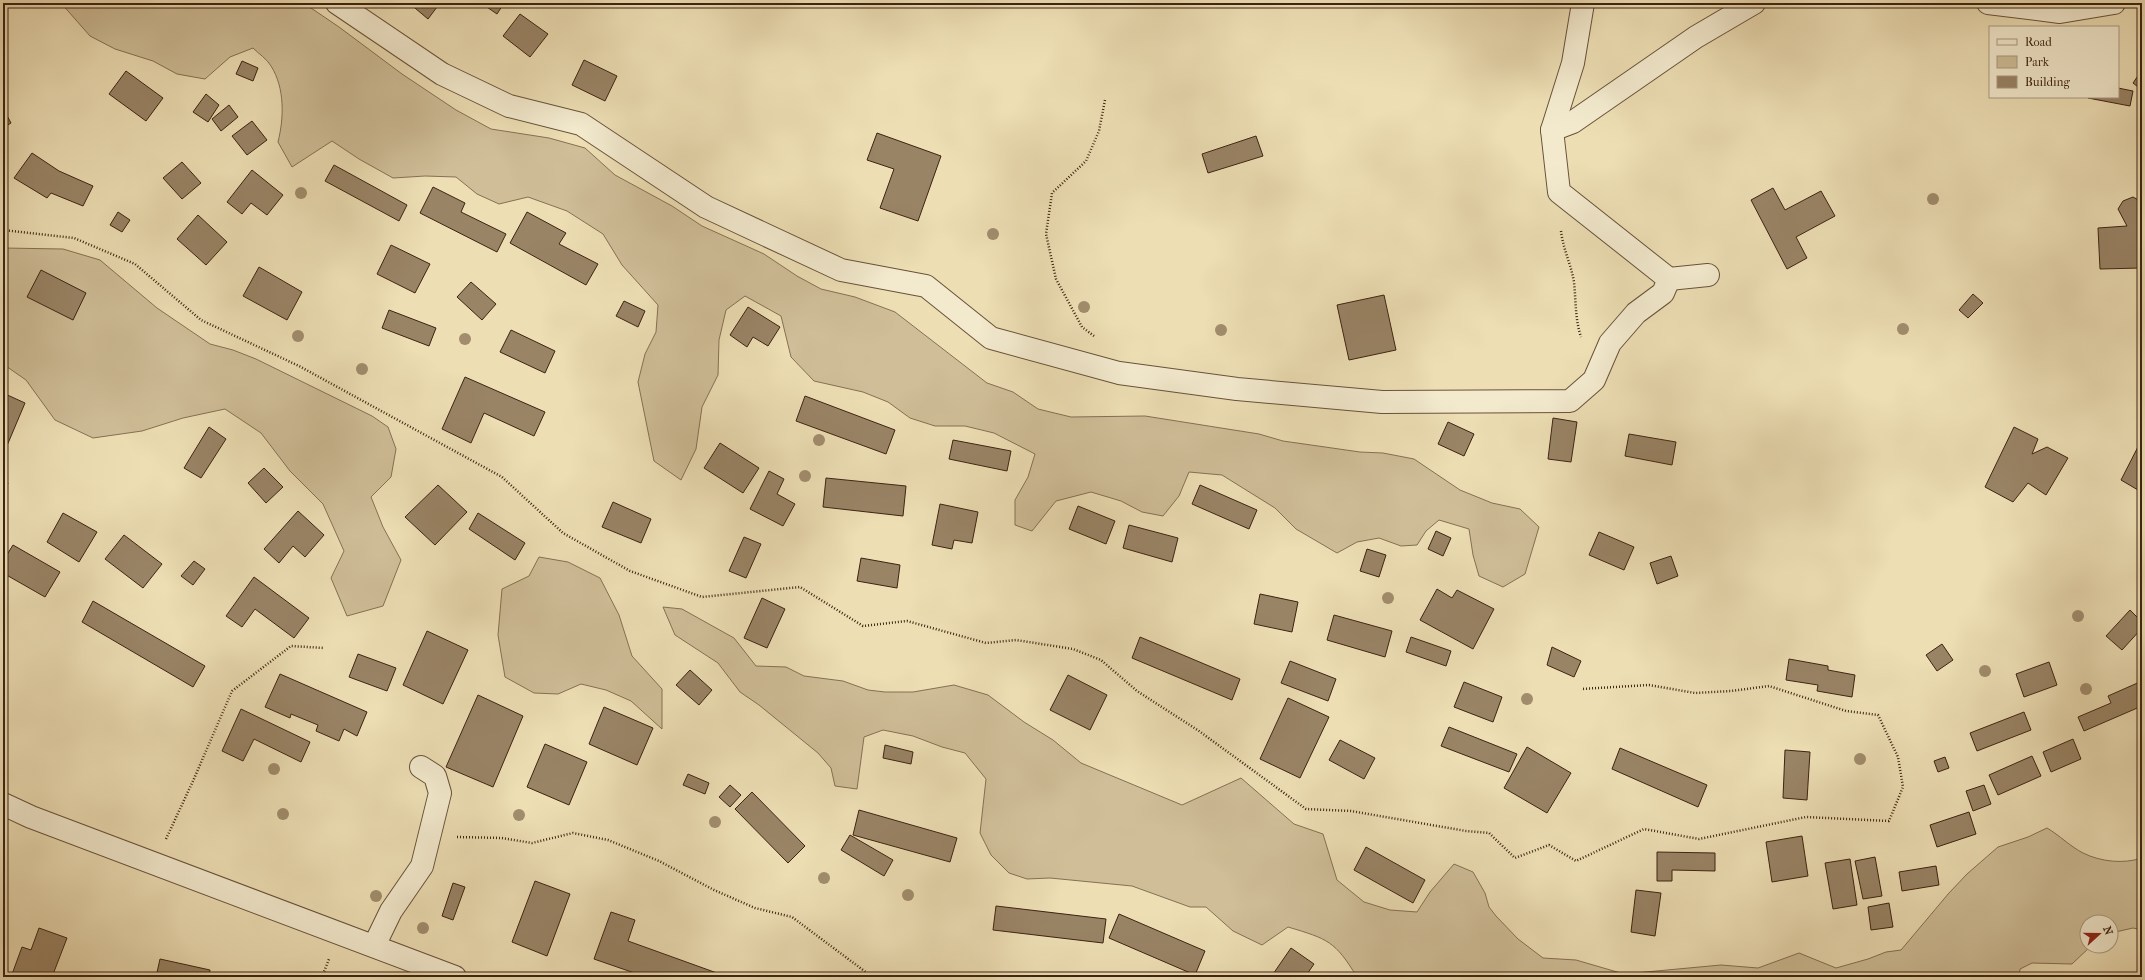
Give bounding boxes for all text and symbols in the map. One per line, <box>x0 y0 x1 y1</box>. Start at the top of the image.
legend <box>1989 26 2119 98</box>
text: Road <box>2025 35 2052 49</box>
text: Park <box>2025 55 2050 69</box>
text: Building <box>2025 75 2070 89</box>
north arrow <box>2079 914 2119 954</box>
text: N <box>2100 924 2116 937</box>

